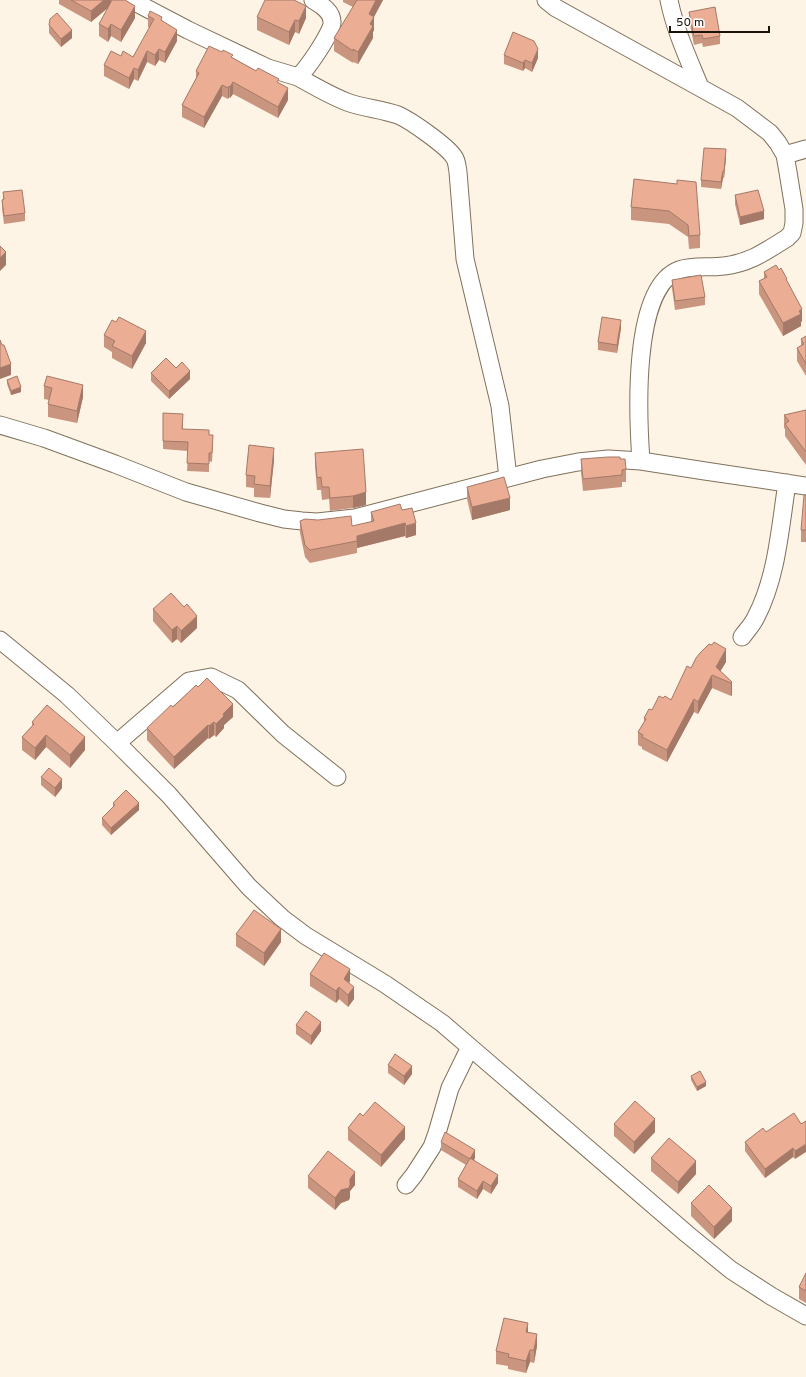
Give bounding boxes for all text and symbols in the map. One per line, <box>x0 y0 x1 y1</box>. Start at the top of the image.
scale bar <box>670 8 769 34</box>
text: 50 m <box>676 15 704 31</box>

